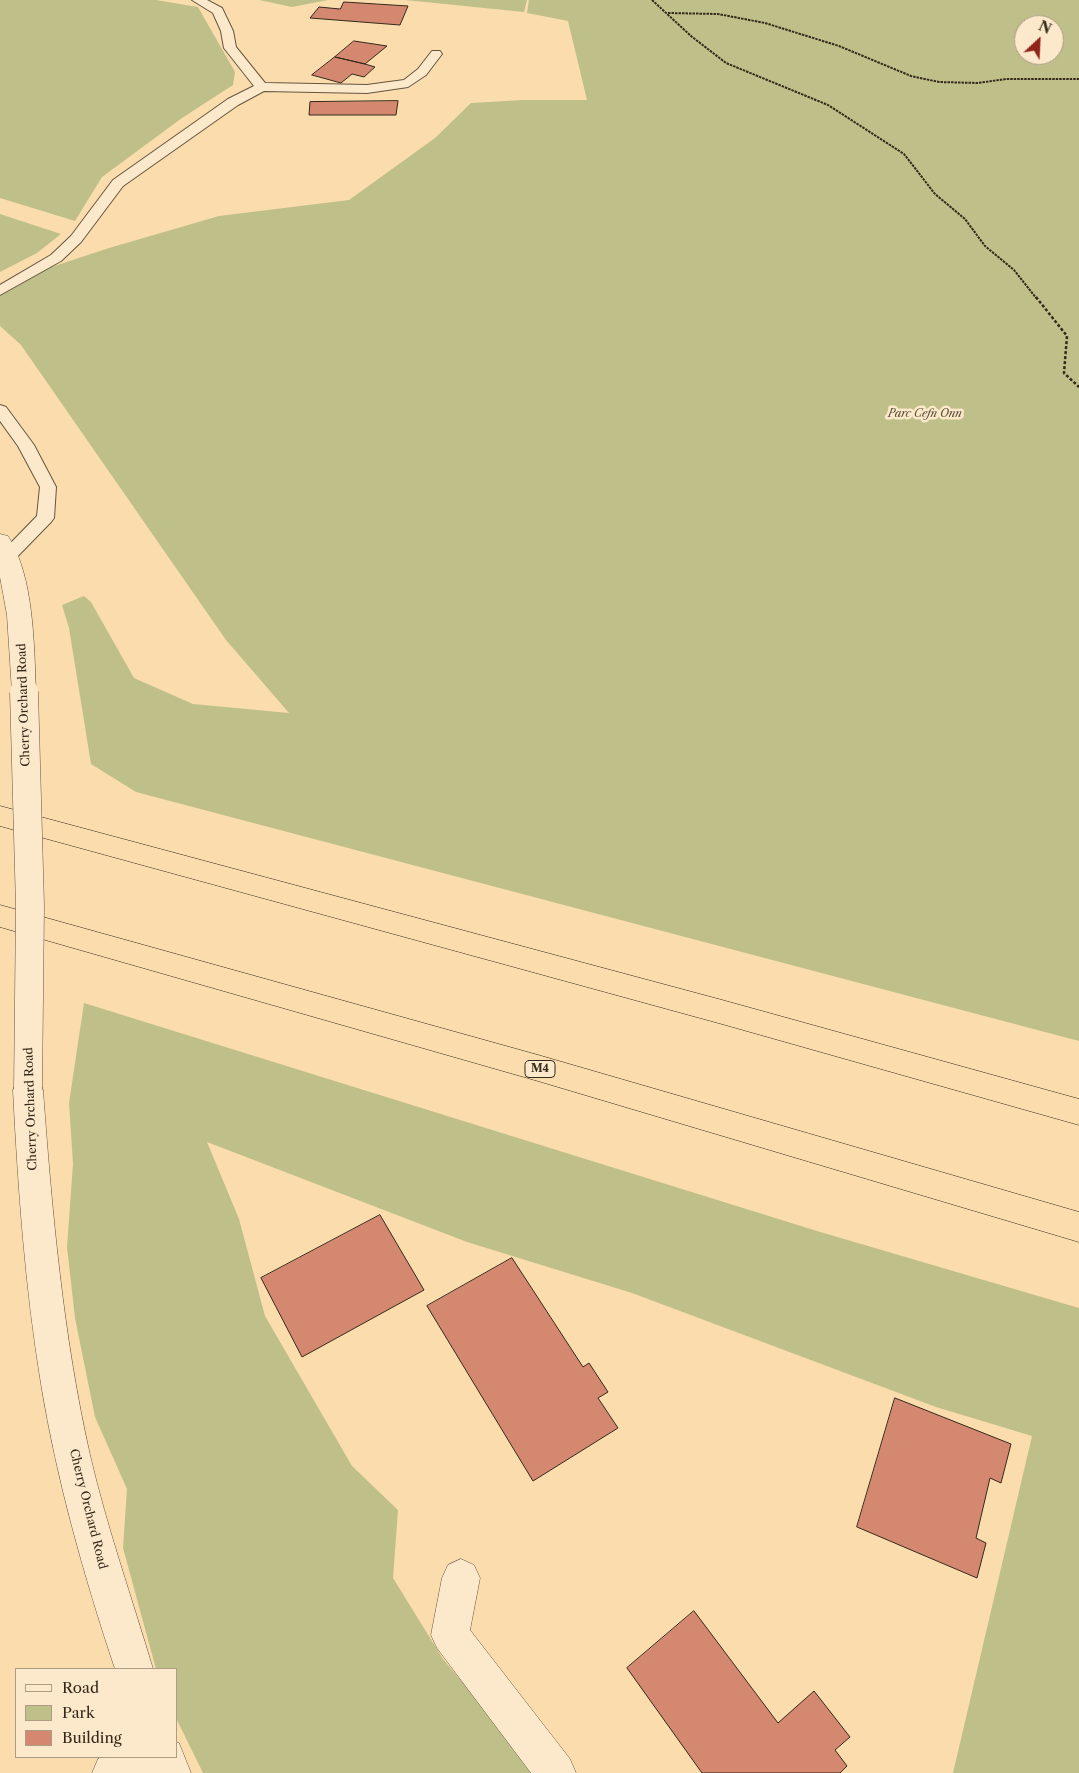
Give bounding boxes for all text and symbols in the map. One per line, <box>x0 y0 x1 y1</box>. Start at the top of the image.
north arrow <box>1014 15 1064 65</box>
text: N <box>1036 17 1054 38</box>
park label: Parc Cefn Onn <box>888 407 962 421</box>
street label: Cherry Orchard Road <box>15 643 33 767</box>
street label: Cherry Orchard Road <box>22 1047 40 1171</box>
road number: M4 <box>525 1060 555 1078</box>
street label: Cherry Orchard Road <box>66 1447 110 1571</box>
legend <box>15 1668 178 1758</box>
text: Road <box>62 1678 99 1697</box>
text: Park <box>62 1703 95 1722</box>
text: Building <box>62 1728 122 1747</box>

